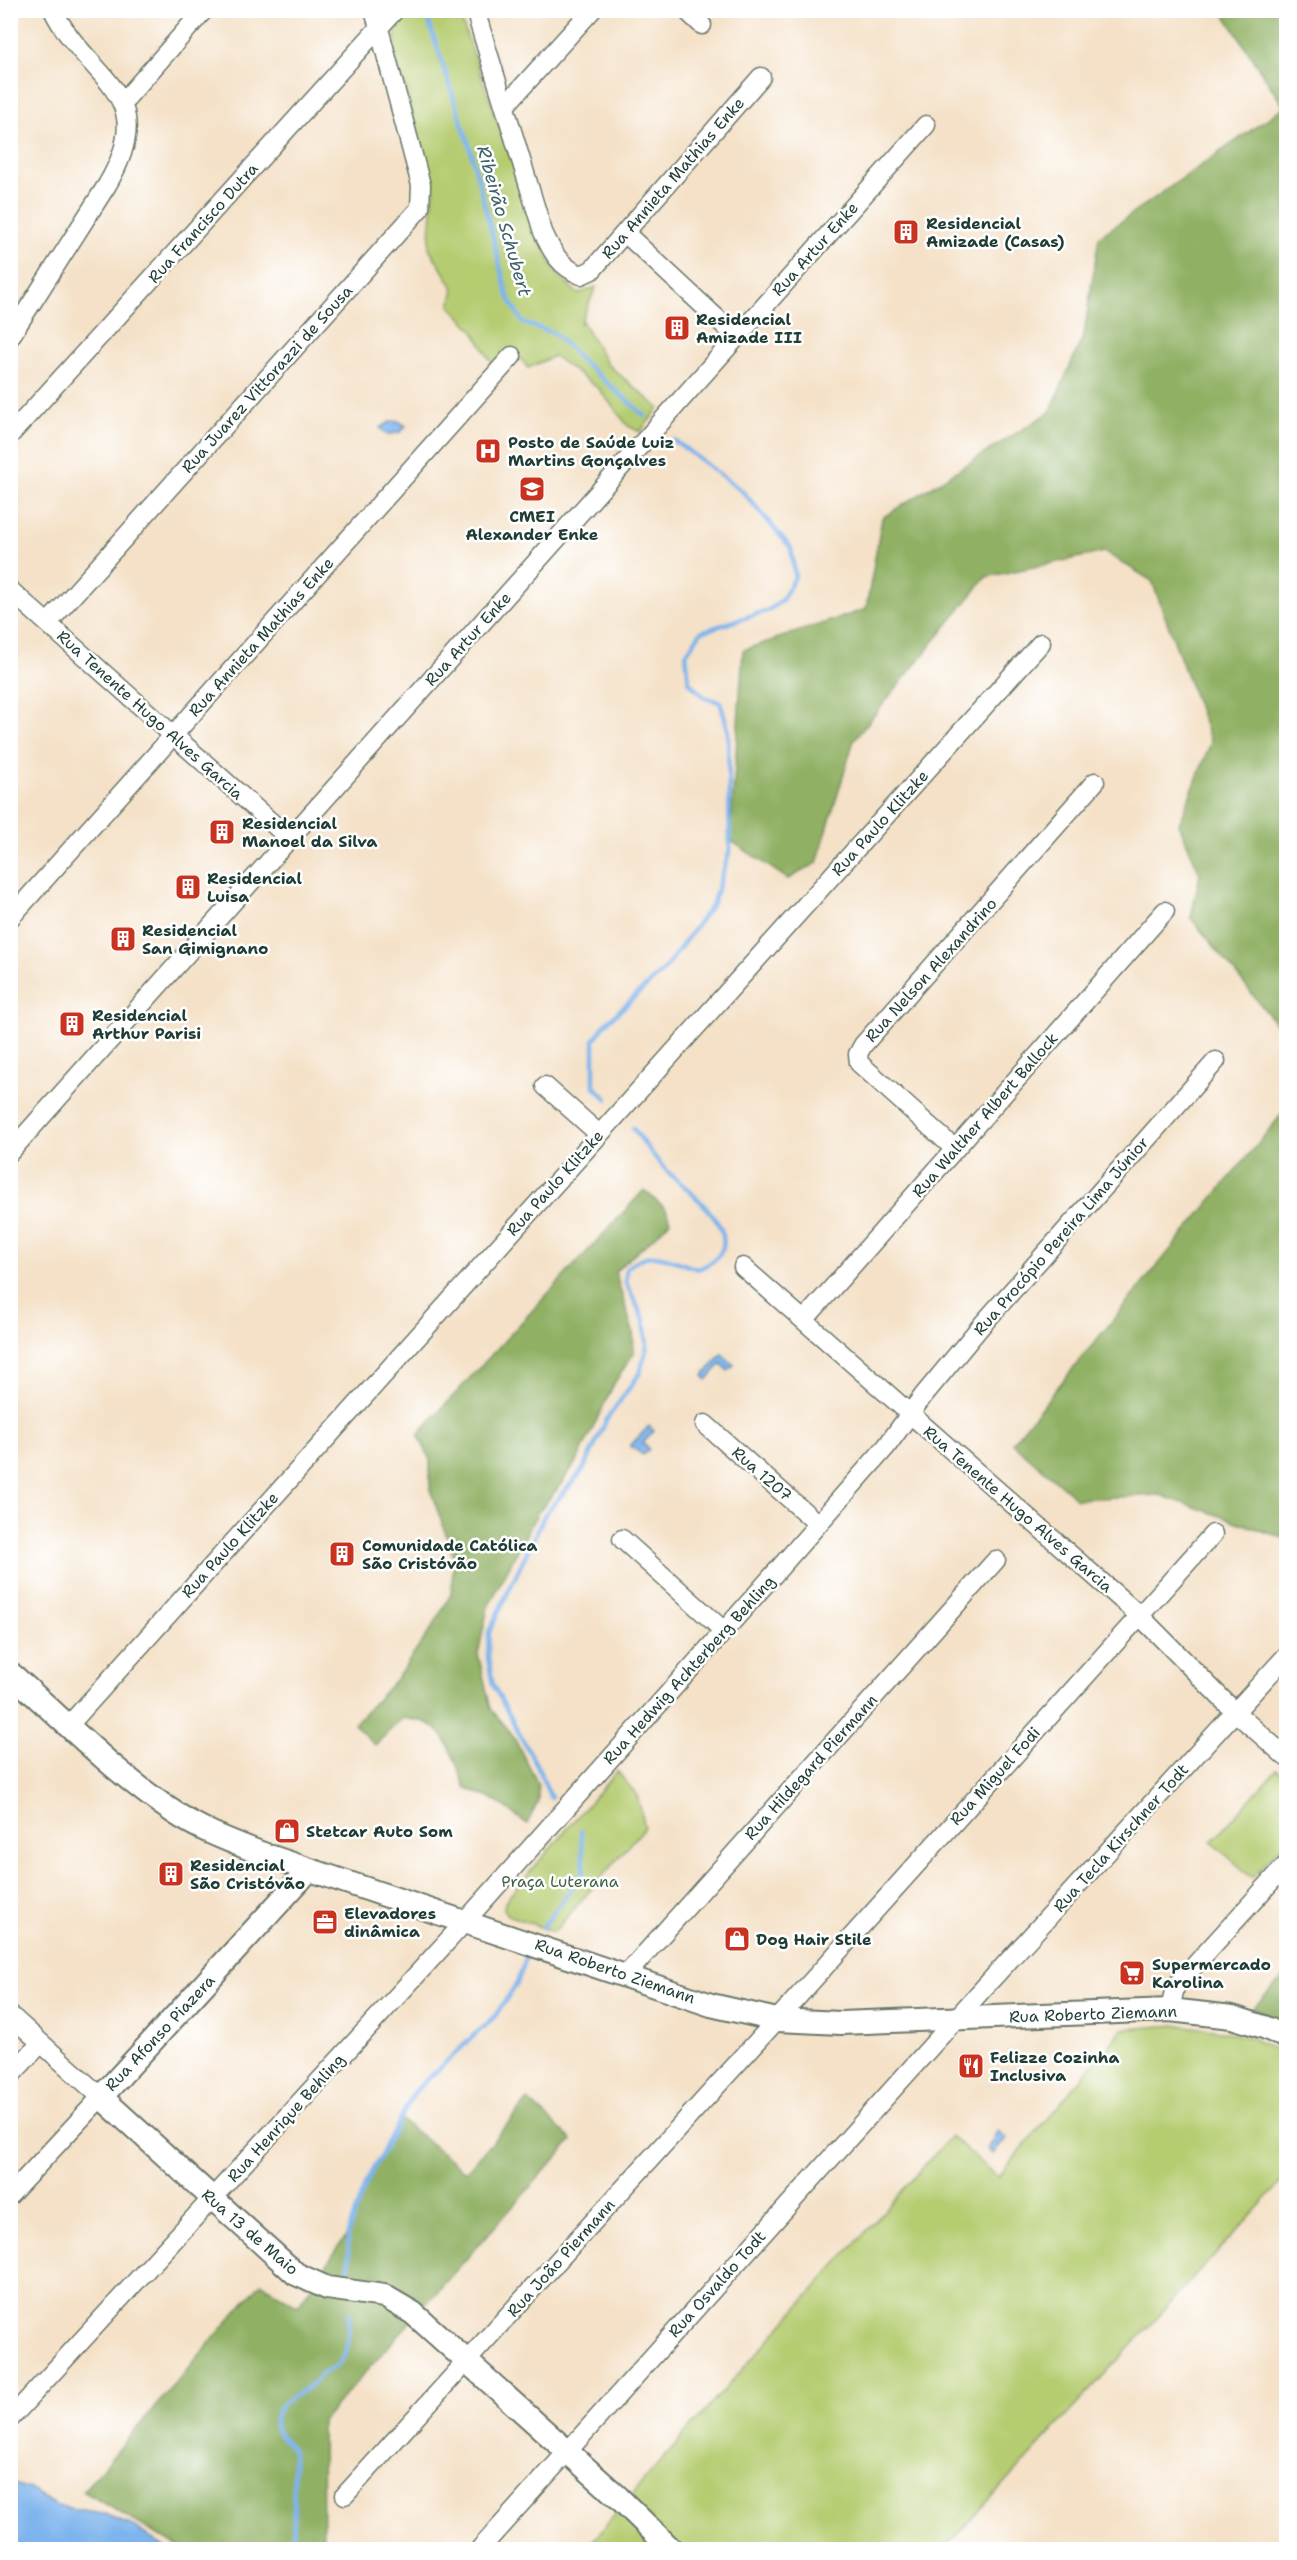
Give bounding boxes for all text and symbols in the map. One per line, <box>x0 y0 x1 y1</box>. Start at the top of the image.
street label: Rua Annieta Mathias Enke <box>597 93 749 263</box>
water label: Ribeirão Schubert <box>471 143 537 299</box>
street label: Rua Francisco Dutra <box>143 158 263 288</box>
street label: Rua Artur Enke <box>767 198 863 300</box>
place label: Residencial Amizade (Casas) <box>926 213 1064 252</box>
building icon: Residencial Amizade (Casas) <box>891 217 921 247</box>
street label: Rua Juarez Vittorazzi de Sousa <box>177 281 357 477</box>
place label: Residencial Amizade III <box>696 309 802 348</box>
building icon: Residencial Amizade III <box>662 313 692 343</box>
place label: Posto de Saúde Luiz Martins Gonçalves <box>508 432 674 471</box>
hospital icon: Posto de Saúde Luiz Martins Gonçalves <box>473 436 503 466</box>
school or university icon: CMEI Alexander Enke <box>517 474 547 504</box>
place label: CMEI Alexander Enke <box>466 506 599 545</box>
street label: Rua Annieta Mathias Enke <box>184 553 338 721</box>
street label: Rua Artur Enke <box>420 588 516 690</box>
street label: Rua Tenente Hugo Alves Garcia <box>52 626 248 804</box>
street label: Rua Paulo Klitzke <box>827 766 933 880</box>
place label: Residencial Manoel da Silva <box>242 813 377 852</box>
building icon: Residencial Manoel da Silva <box>207 817 237 847</box>
place label: Residencial Luisa <box>207 868 302 907</box>
building icon: Residencial Luisa <box>173 872 203 902</box>
street label: Rua Nelson Alexandrino <box>860 893 1002 1047</box>
place label: Residencial San Gimignano <box>142 920 268 959</box>
building icon: Residencial San Gimignano <box>108 924 138 954</box>
place label: Residencial Arthur Parisi <box>92 1005 201 1044</box>
building icon: Residencial Arthur Parisi <box>57 1009 87 1039</box>
street label: Rua Walther Albert Ballock <box>908 1028 1062 1202</box>
street label: Rua Paulo Klitzke <box>502 1126 608 1240</box>
street label: Rua Procópio Pereira Lima Júnior <box>969 1132 1153 1340</box>
street label: Rua Tenente Hugo Alves Garcia <box>919 1421 1117 1597</box>
street label: Rua 1207 <box>727 1442 797 1506</box>
street label: Rua Paulo Klitzke <box>177 1488 283 1602</box>
place label: Comunidade Católica São Cristóvão <box>362 1535 538 1574</box>
building icon: Comunidade Católica São Cristóvão <box>327 1539 357 1569</box>
street label: Rua Hedwig Achterberg Behling <box>598 1571 780 1769</box>
street label: Rua Hildegard Piermann <box>740 1690 882 1844</box>
street label: Rua Miguel Fodi <box>945 1722 1045 1830</box>
street label: Rua Tecla Kirschner Todt <box>1049 1759 1193 1917</box>
shop icon: Stetcar Auto Som <box>272 1816 302 1846</box>
place label: Stetcar Auto Som <box>306 1821 453 1842</box>
place label: Residencial São Cristóvão <box>190 1855 305 1894</box>
building icon: Residencial São Cristóvão <box>156 1859 186 1889</box>
park label: Praça Luterana <box>501 1871 619 1892</box>
place label: Elevadores dinâmica <box>344 1903 436 1942</box>
office icon: Elevadores dinâmica <box>310 1907 340 1937</box>
shop icon: Dog Hair Stile <box>722 1924 752 1954</box>
place label: Dog Hair Stile <box>756 1929 872 1950</box>
street label: Rua Roberto Ziemann <box>532 1934 698 2008</box>
place label: Supermercado Karolina <box>1152 1954 1271 1993</box>
supermarket icon: Supermercado Karolina <box>1117 1958 1147 1988</box>
street label: Rua Afonso Piazera <box>101 1970 219 2096</box>
street label: Rua Roberto Ziemann <box>1009 2001 1178 2027</box>
place label: Felizze Cozinha Inclusiva <box>990 2047 1119 2086</box>
street label: Rua Henrique Behling <box>223 2049 349 2187</box>
restaurant icon: Felizze Cozinha Inclusiva <box>956 2051 986 2081</box>
street label: Rua 13 de Maio <box>197 2184 303 2280</box>
street label: Rua João Piermann <box>502 2194 620 2321</box>
street label: Rua Osvaldo Todt <box>664 2226 771 2342</box>

